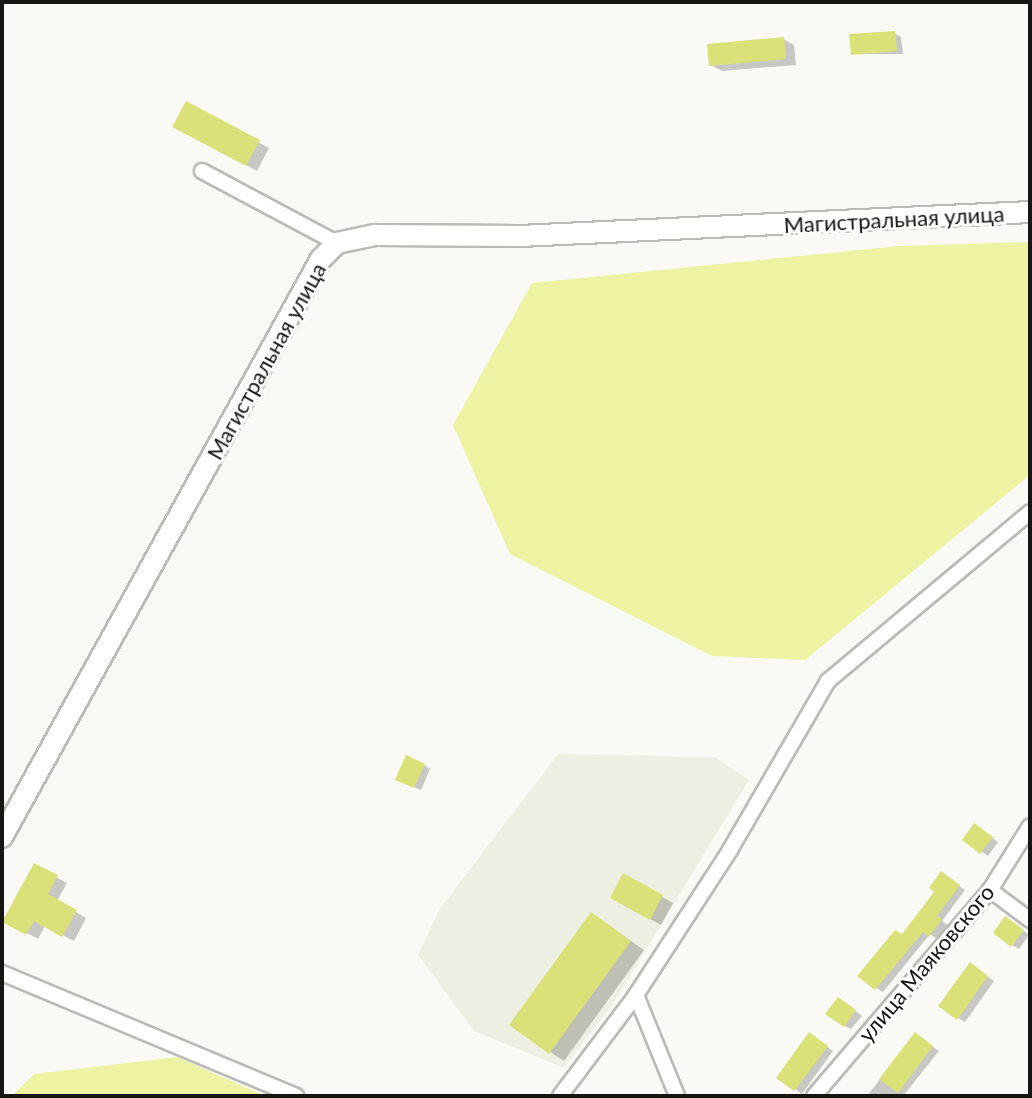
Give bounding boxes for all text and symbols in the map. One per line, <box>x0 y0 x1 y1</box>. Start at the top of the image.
street label: Магистральная улица <box>783 200 1005 238</box>
street label: Магистральная улица <box>201 258 331 464</box>
street label: улица Маяковского <box>853 879 999 1047</box>

